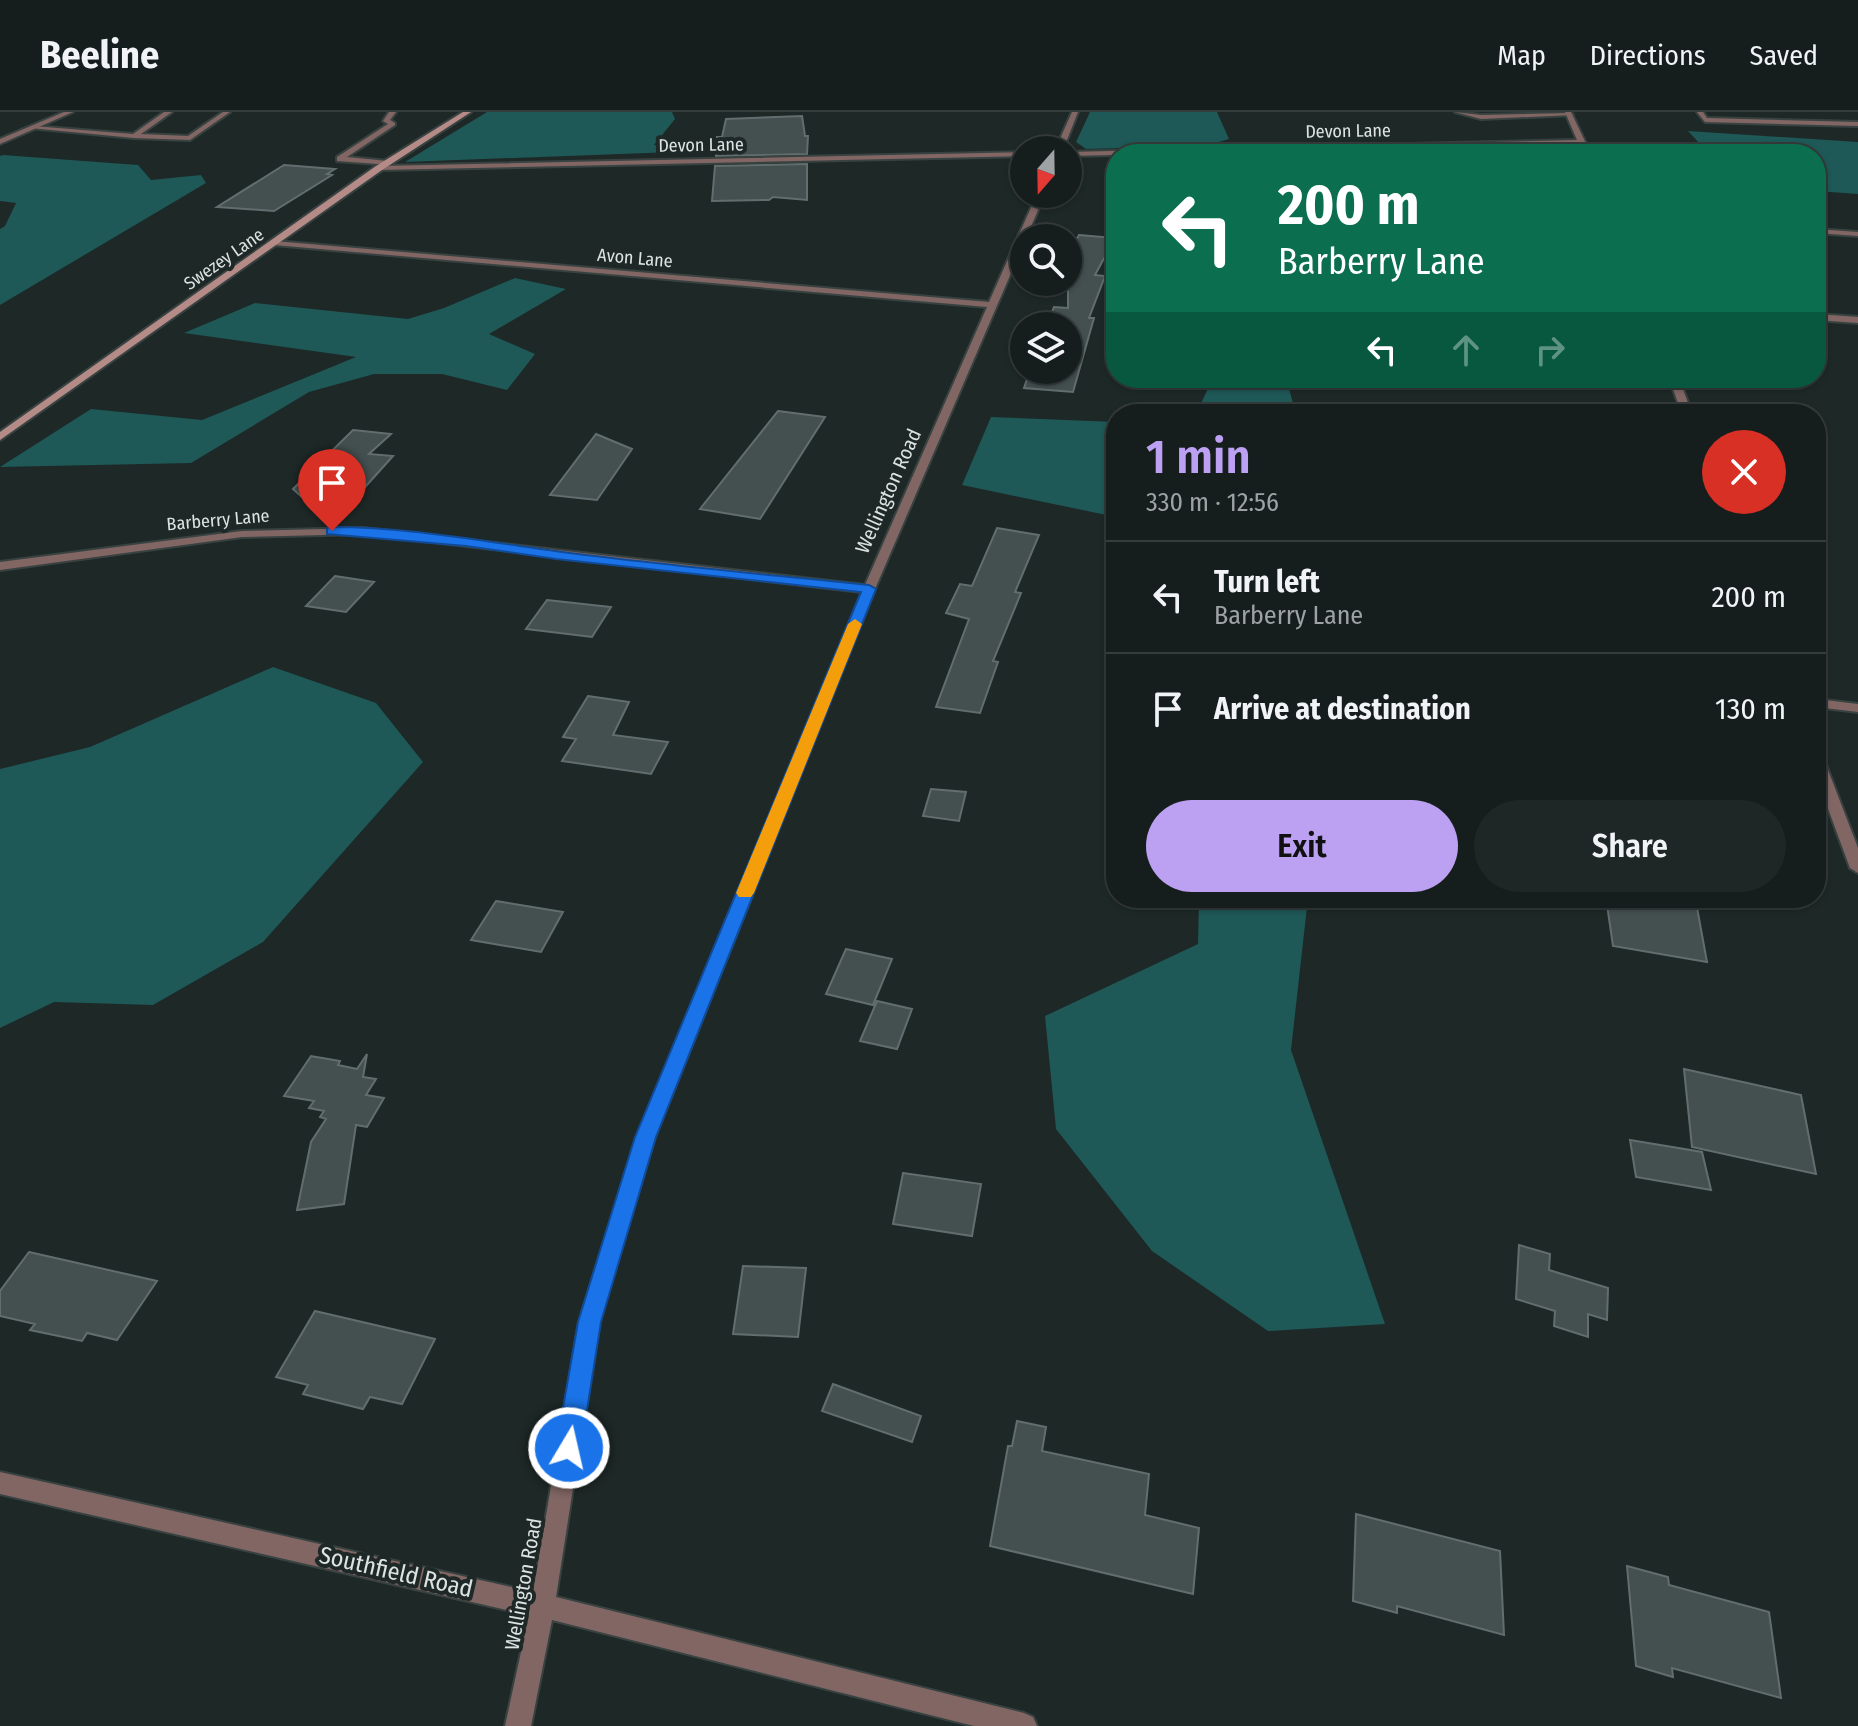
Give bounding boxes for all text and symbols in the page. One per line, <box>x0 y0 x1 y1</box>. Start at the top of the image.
text: Beeline <box>40 32 159 78</box>
text: Map <box>1497 39 1546 72</box>
text: Directions <box>1590 39 1706 72</box>
text: Saved <box>1750 39 1818 72</box>
street label: Devon Lane <box>1305 119 1391 143</box>
street label: Devon Lane <box>658 133 744 157</box>
north arrow <box>1010 136 1082 208</box>
map controls <box>1010 136 1082 384</box>
text: 200 m <box>1278 172 1419 239</box>
icon: left <box>1146 176 1250 280</box>
street label: Swezey Lane <box>180 223 268 295</box>
button: search <box>1010 224 1082 296</box>
text: Barberry Lane <box>1278 240 1485 284</box>
street label: Avon Lane <box>596 244 674 272</box>
button: layers <box>1010 312 1082 384</box>
icon: left <box>1360 328 1404 372</box>
icon: ahead <box>1444 328 1488 372</box>
icon: right <box>1528 328 1572 372</box>
street label: Wellington Road <box>850 425 926 557</box>
text: 1 min <box>1146 428 1251 486</box>
button: close <box>1702 430 1786 514</box>
pin <box>298 449 366 531</box>
icon: arrive <box>310 461 354 505</box>
text: 330 m · 12:56 <box>1146 487 1279 518</box>
street label: Barberry Lane <box>166 505 271 535</box>
text: Turn left <box>1214 564 1320 600</box>
icon: left <box>1146 575 1190 619</box>
text: 200 m <box>1711 579 1786 615</box>
text: Barberry Lane <box>1214 600 1363 631</box>
icon: arrive <box>1146 687 1190 731</box>
text: Arrive at destination <box>1214 691 1471 727</box>
text: 130 m <box>1715 691 1786 727</box>
button: Exit <box>1146 800 1458 892</box>
button: Share <box>1474 800 1786 892</box>
position arrow <box>527 1406 611 1490</box>
street label: Wellington Road <box>500 1516 546 1652</box>
street label: Southfield Road <box>317 1541 475 1603</box>

